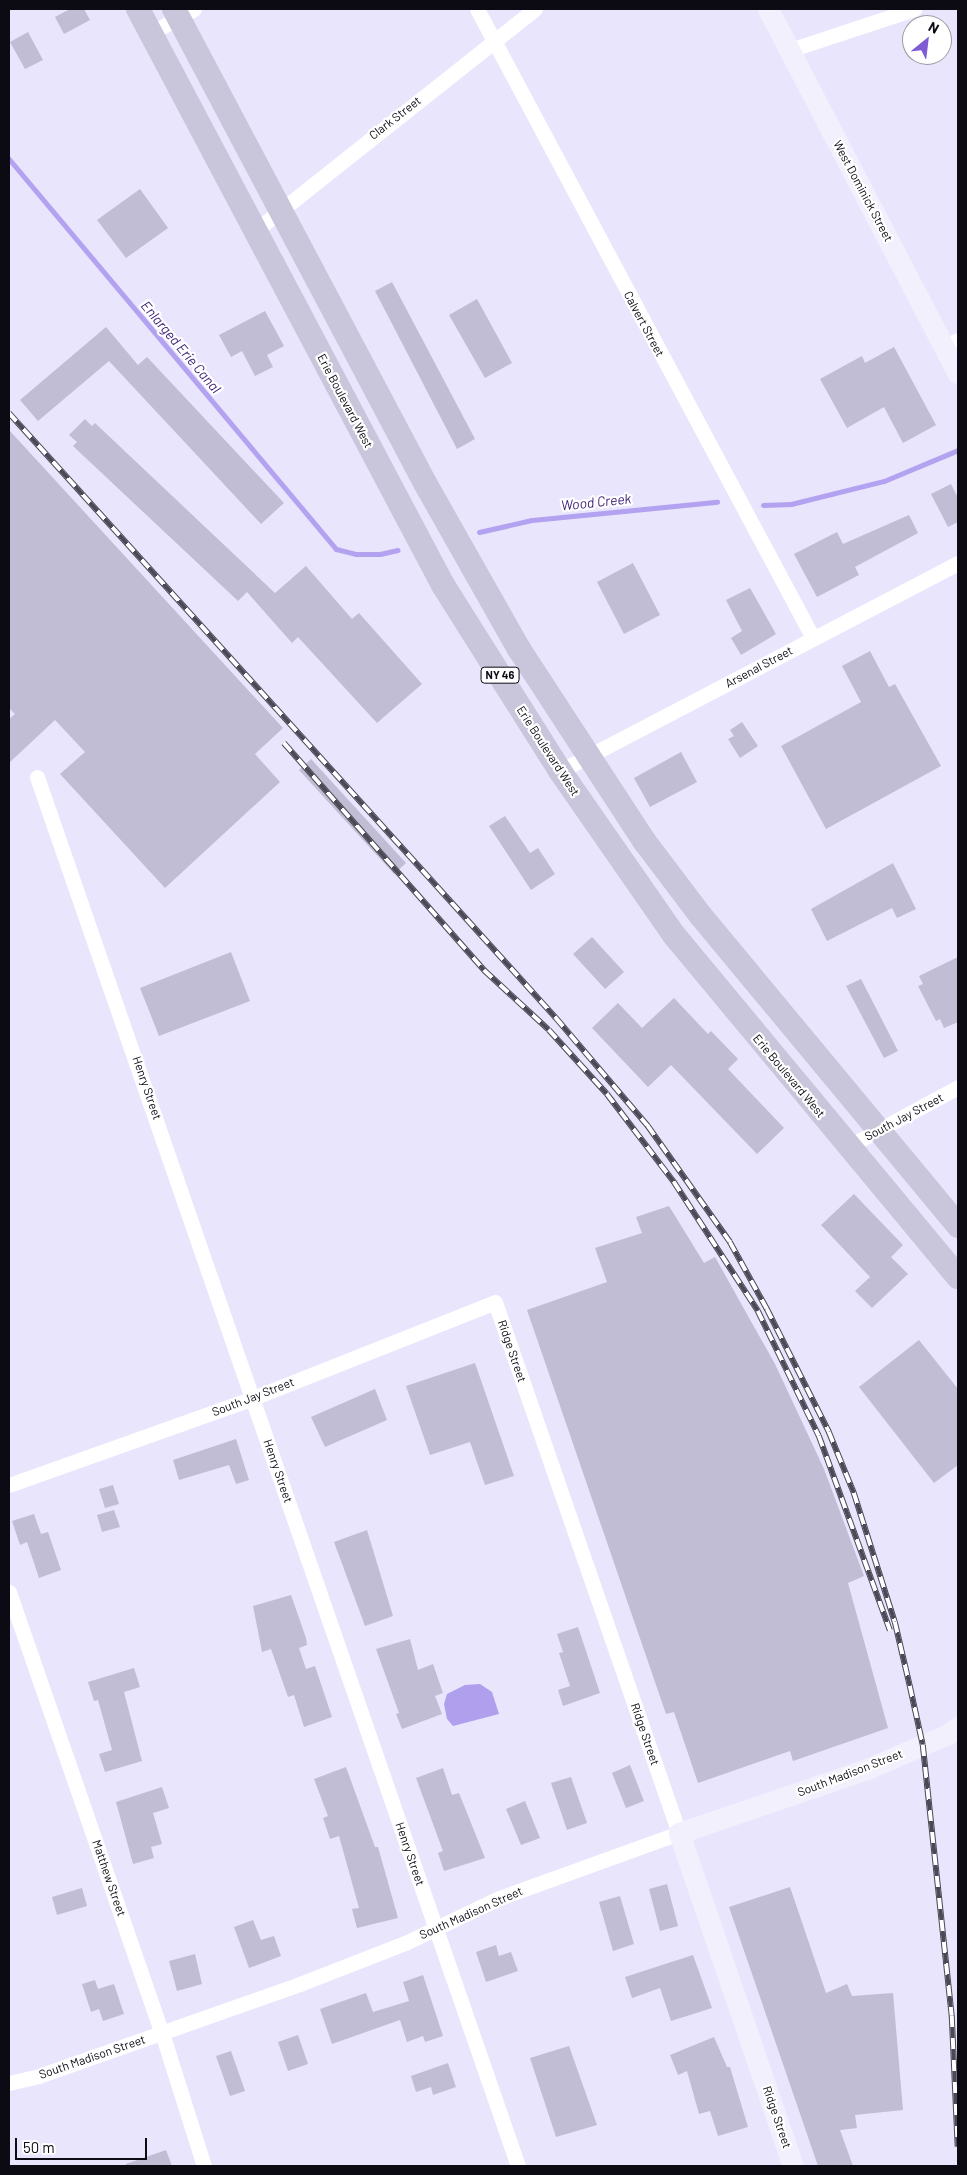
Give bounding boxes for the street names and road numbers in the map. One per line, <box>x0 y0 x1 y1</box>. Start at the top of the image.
street label: Clark Street <box>366 93 424 143</box>
street label: West Dominick Street <box>830 138 896 244</box>
street label: Calvert Street <box>621 289 667 359</box>
street label: Erie Boulevard West <box>314 352 376 450</box>
street label: Arsenal Street <box>723 643 795 691</box>
road number: NY 46 <box>480 666 520 684</box>
street label: Erie Boulevard West <box>514 703 582 799</box>
street label: Erie Boulevard West <box>750 1031 828 1121</box>
street label: Henry Street <box>129 1054 165 1122</box>
street label: South Jay Street <box>862 1090 946 1144</box>
street label: Ridge Street <box>495 1318 529 1384</box>
street label: South Jay Street <box>210 1375 296 1419</box>
street label: Henry Street <box>260 1437 296 1505</box>
street label: Ridge Street <box>628 1701 662 1767</box>
street label: South Madison Street <box>795 1746 905 1800</box>
street label: Henry Street <box>392 1820 428 1888</box>
street label: Matthew Street <box>89 1838 129 1918</box>
street label: South Madison Street <box>417 1884 525 1942</box>
street label: South Madison Street <box>37 2032 147 2082</box>
street label: Ridge Street <box>760 2084 794 2150</box>

